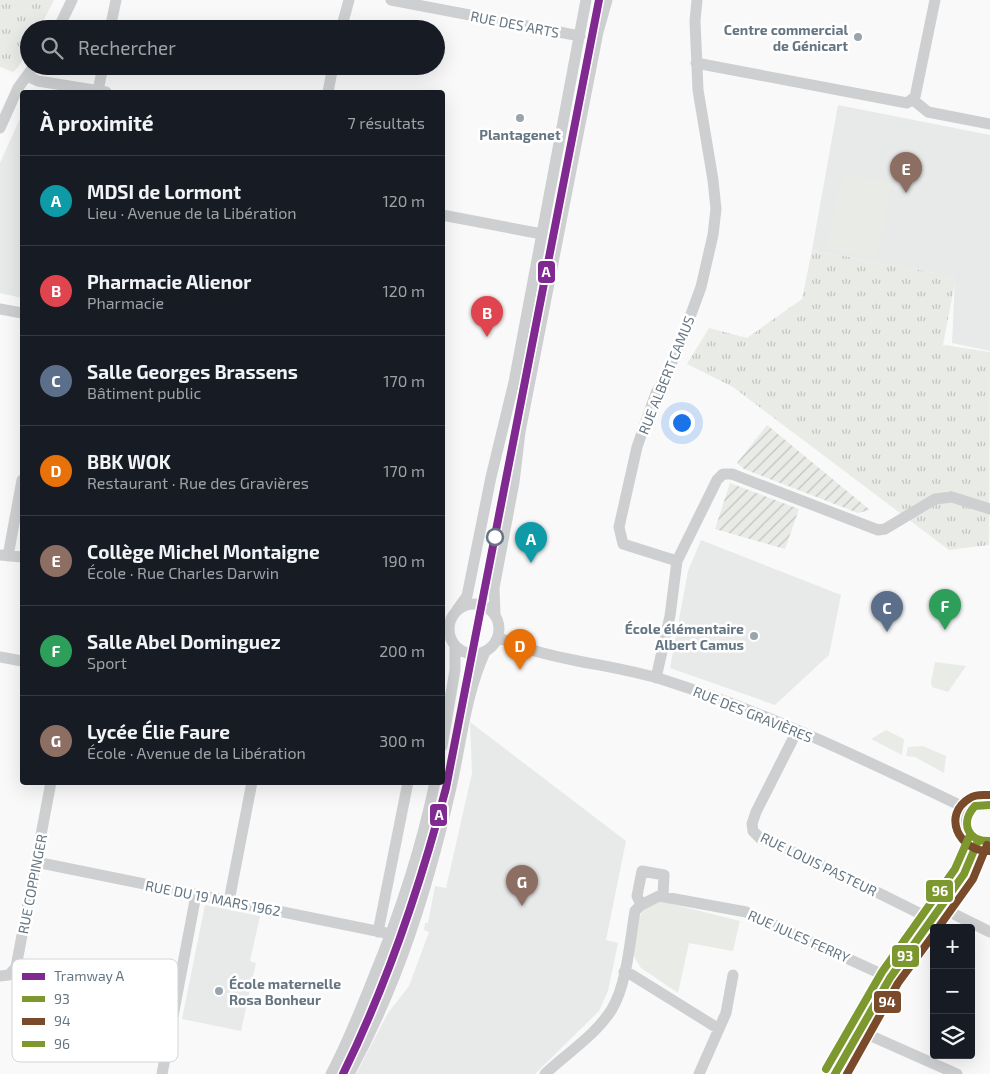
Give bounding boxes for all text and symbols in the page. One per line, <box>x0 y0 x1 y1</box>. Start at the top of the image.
street label: RUE DES ARTS <box>469 7 561 41</box>
search box <box>20 20 445 75</box>
place label: Centre commercial de Génicart <box>724 21 848 54</box>
marker: Centre commercial de Génicart <box>852 31 864 43</box>
icon: search <box>38 34 66 62</box>
text: Rechercher <box>78 36 176 59</box>
text: À proximité <box>40 110 154 135</box>
marker: Plantagenet <box>514 112 526 124</box>
text: 7 résultats <box>347 113 425 132</box>
place label: Plantagenet <box>479 126 561 143</box>
pin: E <box>890 152 922 193</box>
text: MDSI de Lormont <box>87 180 241 203</box>
text: A <box>51 191 61 210</box>
text: 120 m <box>382 191 425 210</box>
text: Lieu · Avenue de la Libération <box>87 203 297 222</box>
line badge: A <box>537 260 556 284</box>
text: A <box>541 263 551 280</box>
text: Pharmacie Alienor <box>87 270 251 293</box>
text: B <box>51 281 61 300</box>
text: 120 m <box>382 281 425 300</box>
text: Pharmacie <box>87 293 164 312</box>
pin: B <box>471 296 503 337</box>
street label: RUE ALBERT CAMUS <box>634 313 698 437</box>
text: Salle Georges Brassens <box>87 360 298 383</box>
text: C <box>51 371 61 390</box>
text: 170 m <box>383 371 425 390</box>
text: Bâtiment public <box>87 383 201 402</box>
your location <box>669 410 695 436</box>
text: BBK WOK <box>87 450 171 473</box>
text: D <box>51 461 61 480</box>
text: 170 m <box>383 461 425 480</box>
text: Restaurant · Rue des Gravières <box>87 473 309 492</box>
pin: A <box>515 522 547 563</box>
unlabelled marker <box>486 528 504 546</box>
text: Collège Michel Montaigne <box>87 540 320 563</box>
text: E <box>51 551 61 570</box>
text: 190 m <box>382 551 425 570</box>
text: École · Rue Charles Darwin <box>87 563 279 582</box>
pin: F <box>929 589 961 630</box>
pin: C <box>871 591 903 632</box>
place label: École élémentaire Albert Camus <box>625 620 744 653</box>
pin: D <box>504 629 536 670</box>
text: Salle Abel Dominguez <box>87 630 281 653</box>
marker: École élémentaire Albert Camus <box>748 630 760 642</box>
text: F <box>52 641 60 660</box>
text: 200 m <box>379 641 425 660</box>
text: Sport <box>87 653 127 672</box>
street label: RUE DES GRAVIÈRES <box>691 682 815 746</box>
text: Lycée Élie Faure <box>87 720 230 743</box>
text: G <box>51 731 61 750</box>
text: 300 m <box>379 731 425 750</box>
text: École · Avenue de la Libération <box>87 743 306 762</box>
line badge: A <box>429 803 448 827</box>
text: A <box>434 806 444 823</box>
street label: RUE LOUIS PASTEUR <box>758 828 880 900</box>
street label: RUE COPPINGER <box>14 832 50 935</box>
pin: G <box>506 865 538 906</box>
street label: RUE DU 19 MARS 1962 <box>144 877 282 919</box>
line badge: 96 <box>925 879 954 903</box>
text: 96 <box>932 882 948 899</box>
street label: RUE JULES FERRY <box>746 906 852 966</box>
map controls <box>930 924 975 1059</box>
button: + <box>930 924 975 969</box>
line badge: 93 <box>891 944 920 968</box>
text: 93 <box>897 947 913 964</box>
legend <box>12 959 178 1062</box>
text: Tramway A <box>54 967 124 984</box>
button: − <box>930 969 975 1014</box>
place label: École maternelle Rosa Bonheur <box>229 975 341 1008</box>
marker: École maternelle Rosa Bonheur <box>213 985 225 997</box>
text: 93 <box>54 990 70 1007</box>
line badge: 94 <box>873 990 902 1014</box>
text: 94 <box>878 993 896 1010</box>
text: 94 <box>54 1012 71 1029</box>
button: layers <box>930 1014 975 1059</box>
text: 96 <box>54 1035 70 1052</box>

